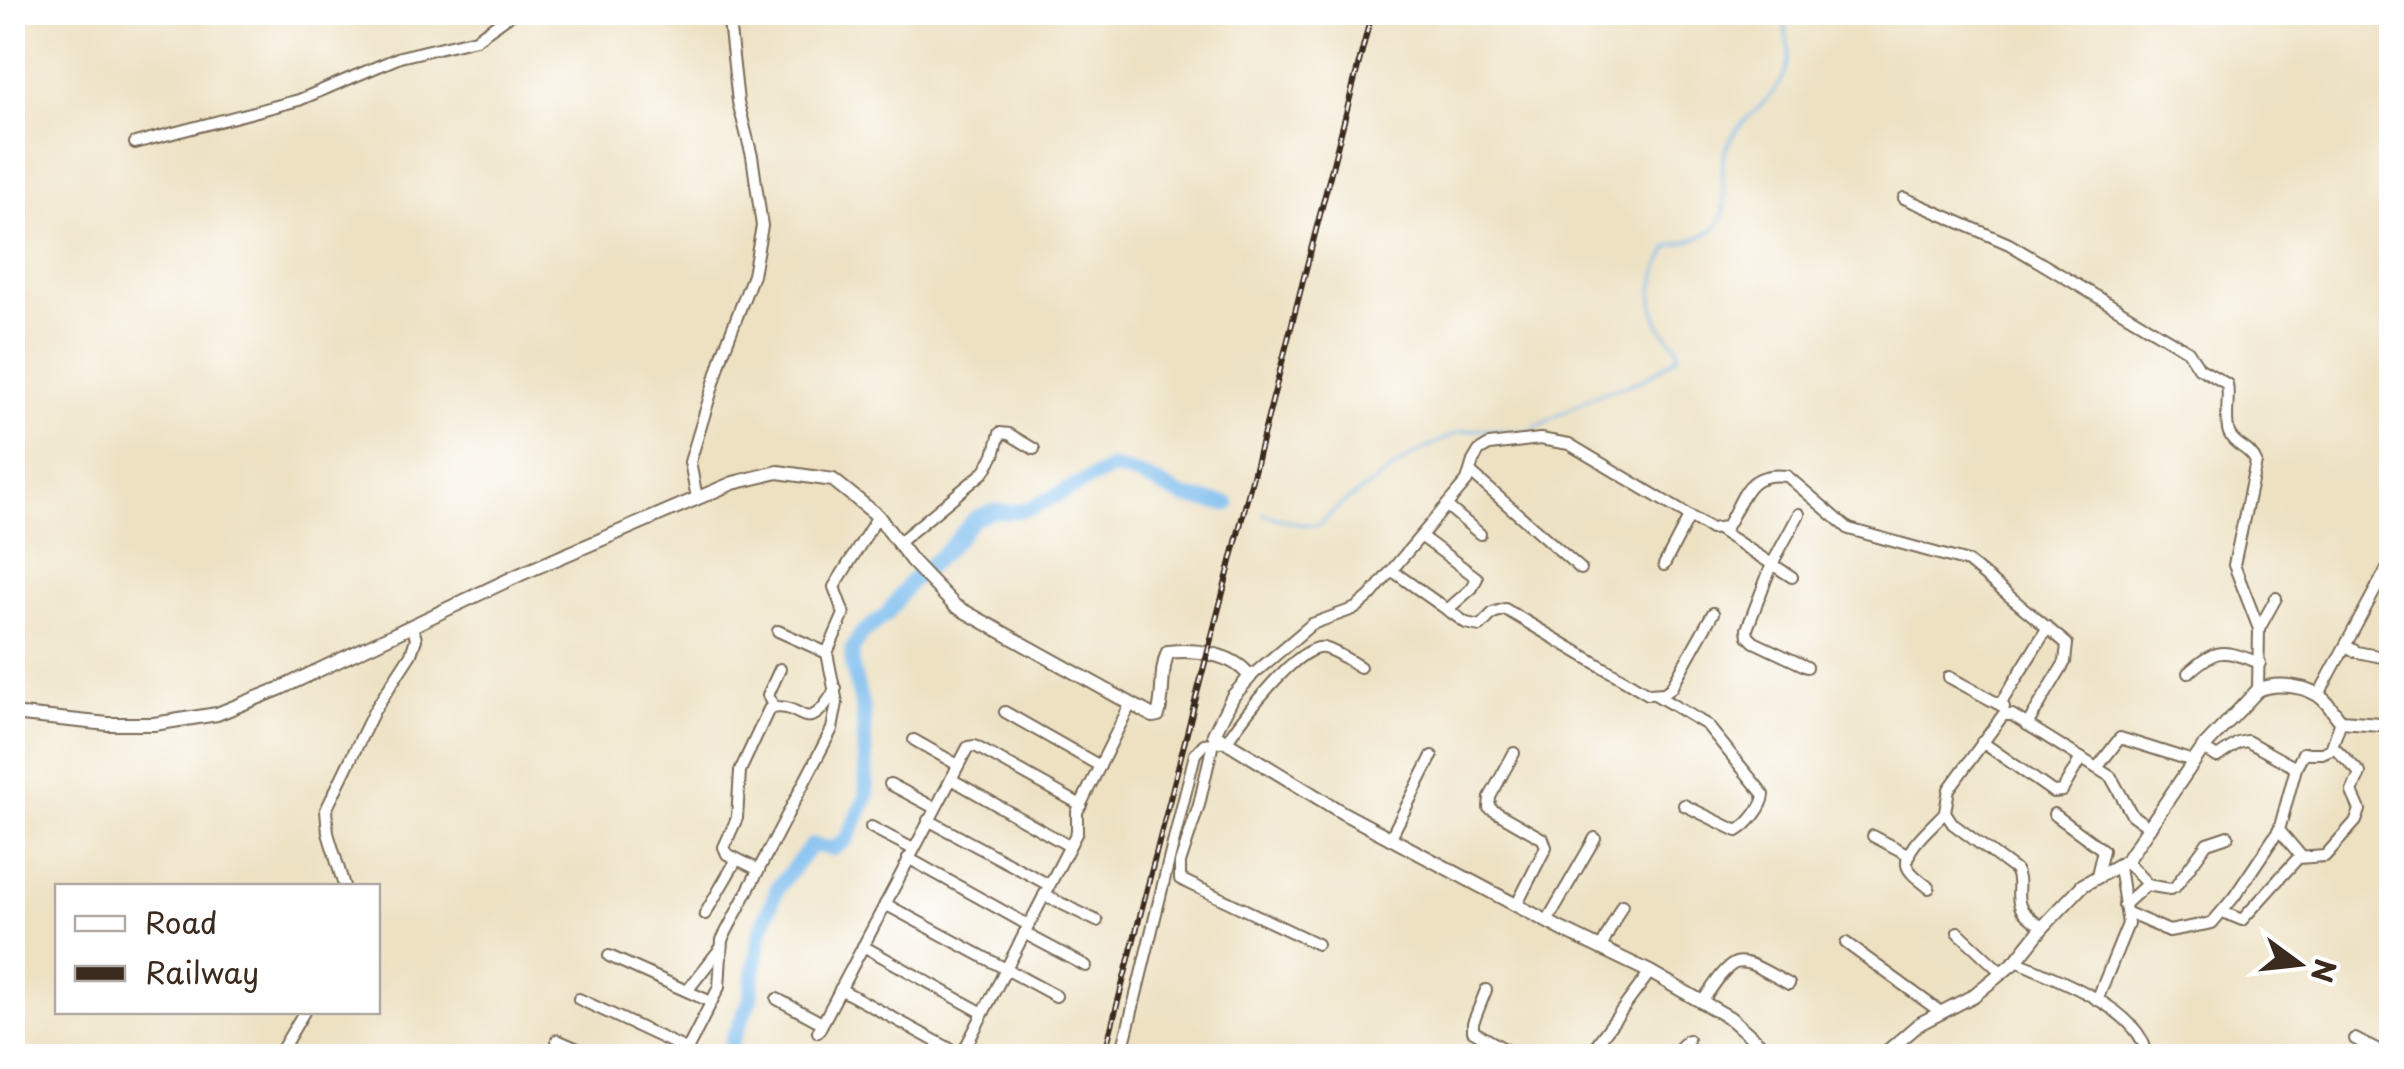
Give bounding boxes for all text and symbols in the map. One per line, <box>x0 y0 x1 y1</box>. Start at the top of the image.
legend <box>55 884 380 1014</box>
text: Road <box>145 899 218 944</box>
north arrow <box>2249 914 2349 1014</box>
text: Railway <box>145 949 259 994</box>
text: N <box>2301 955 2348 987</box>

